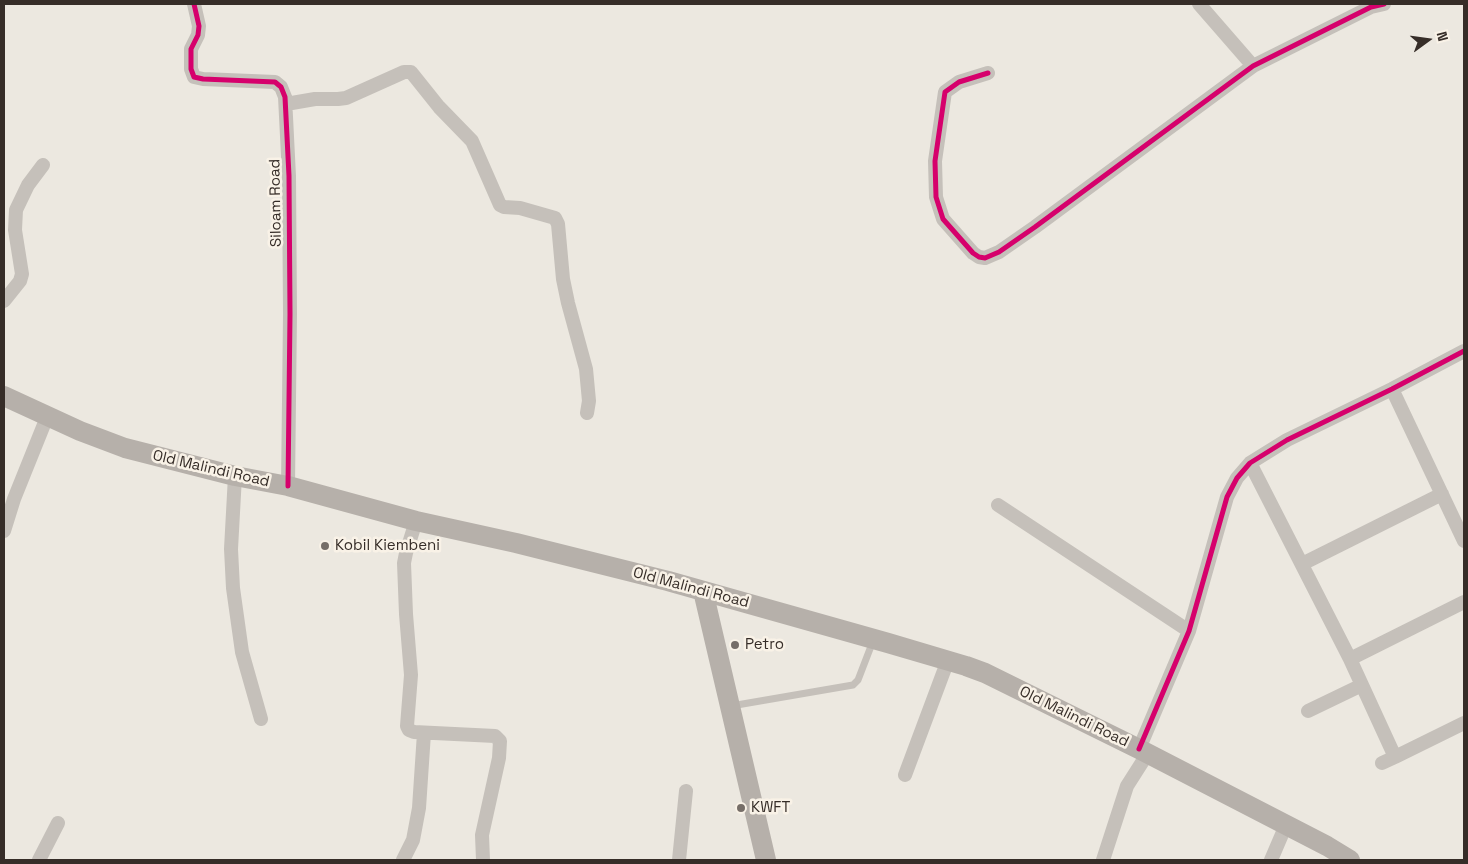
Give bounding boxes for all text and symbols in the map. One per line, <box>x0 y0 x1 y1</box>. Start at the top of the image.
north arrow <box>1403 15 1453 65</box>
text: N <box>1433 30 1452 43</box>
street label: Siloam Road <box>266 159 286 247</box>
street label: Old Malindi Road <box>151 447 271 491</box>
place label: Kobil Kiembeni <box>335 537 440 555</box>
marker: Kobil Kiembeni <box>319 540 331 552</box>
street label: Old Malindi Road <box>631 564 751 612</box>
place label: Petro <box>745 636 784 654</box>
marker: Petro <box>729 639 741 651</box>
street label: Old Malindi Road <box>1016 683 1132 751</box>
place label: KWFT <box>751 799 790 817</box>
marker: KWFT <box>735 802 747 814</box>

